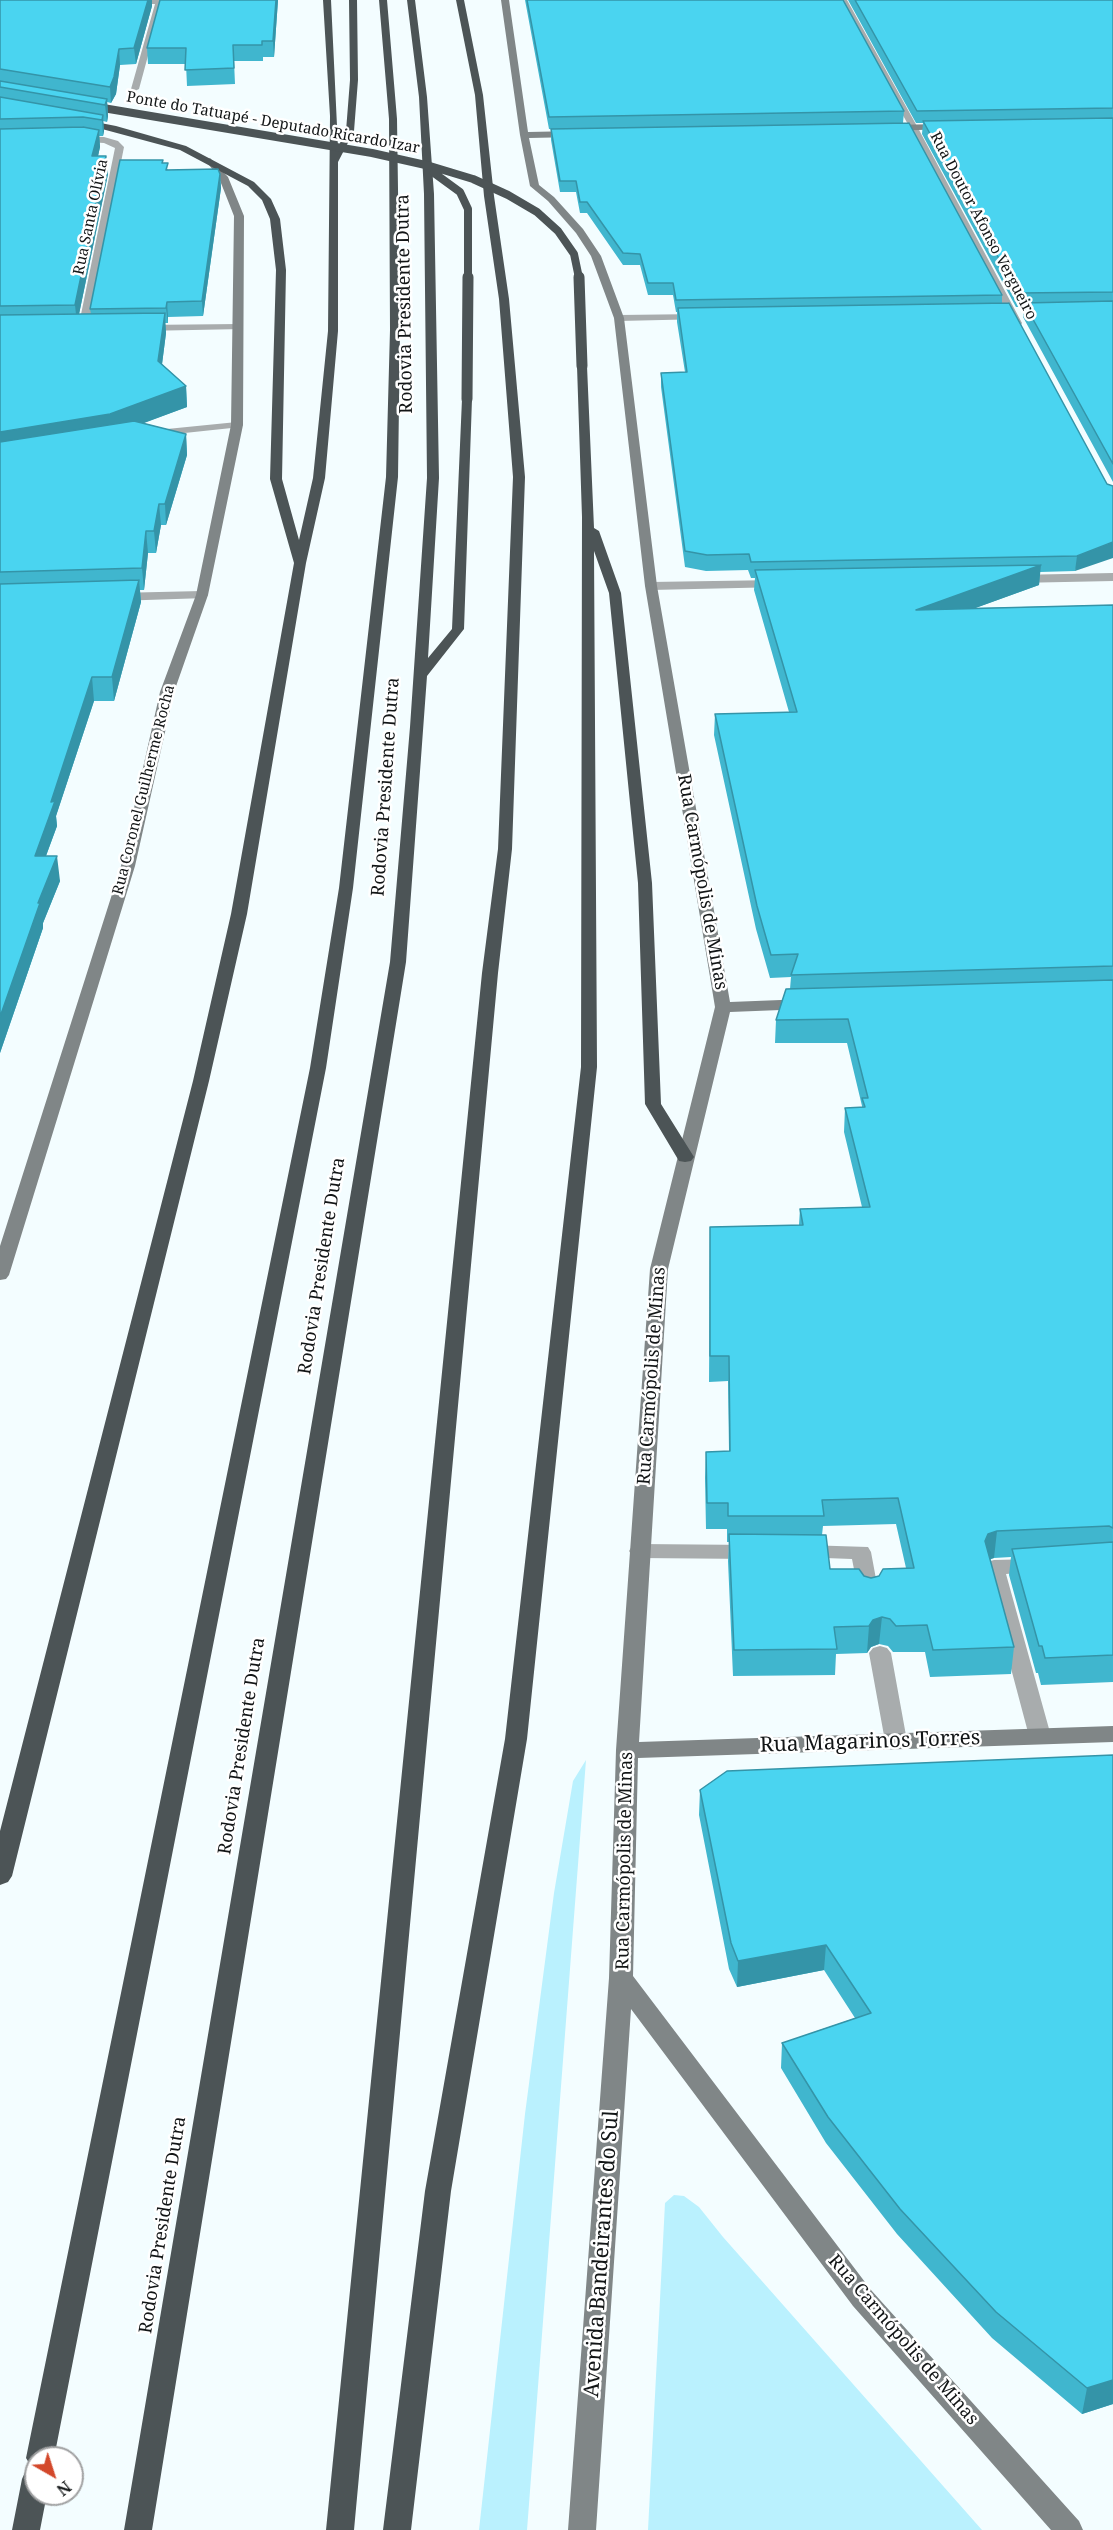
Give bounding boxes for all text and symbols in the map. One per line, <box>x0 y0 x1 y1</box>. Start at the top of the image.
street label: Ponte do Tatuapé - Deputado Ricardo Izar <box>125 88 421 158</box>
street label: Rua Doutor Afonso Vergueiro <box>926 129 1040 323</box>
street label: Rua Santa Olívia <box>70 157 112 277</box>
street label: Rodovia Presidente Dutra <box>392 194 418 414</box>
street label: Rodovia Presidente Dutra <box>368 677 404 897</box>
street label: Rua Coronel Guilherme Rocha <box>109 683 179 897</box>
street label: Rua Carmópolis de Minas <box>672 773 732 991</box>
street label: Rodovia Presidente Dutra <box>294 1156 350 1376</box>
street label: Rua Carmópolis de Minas <box>634 1266 670 1486</box>
street label: Rodovia Presidente Dutra <box>214 1636 270 1856</box>
street label: Rua Magarinos Torres <box>759 1726 981 1758</box>
street label: Rua Carmópolis de Minas <box>612 1752 638 1970</box>
street label: Avenida Bandeirantes do Sul <box>579 2110 625 2398</box>
street label: Rodovia Presidente Dutra <box>135 2115 191 2335</box>
street label: Rua Carmópolis de Minas <box>823 2250 983 2430</box>
north arrow <box>24 2446 84 2506</box>
text: N <box>52 2476 76 2501</box>

